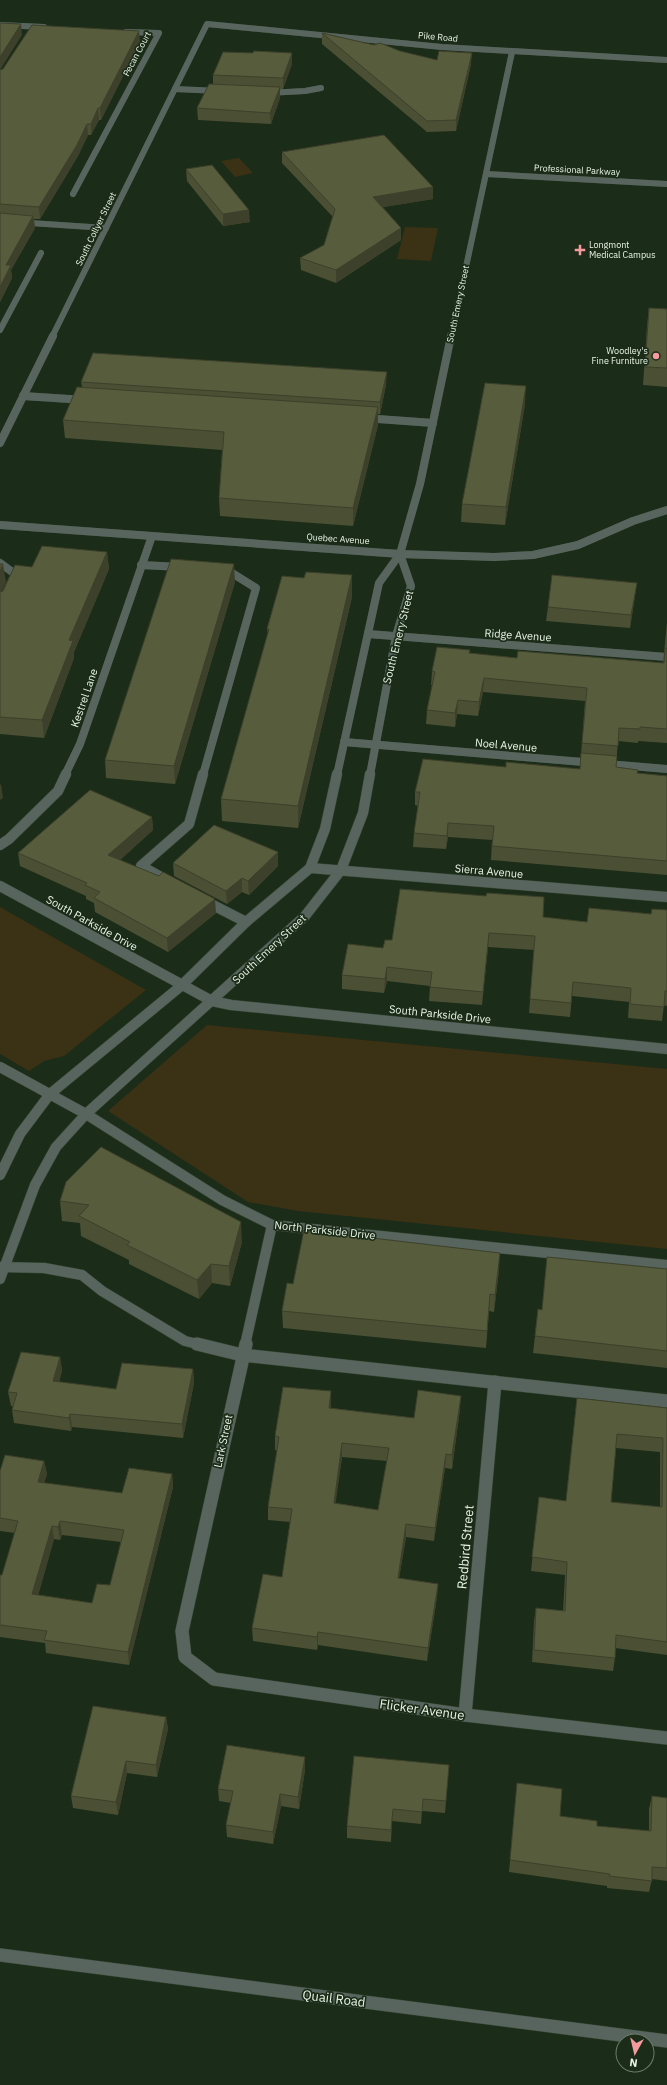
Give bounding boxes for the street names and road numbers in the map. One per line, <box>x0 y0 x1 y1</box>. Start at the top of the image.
street label: Pike Road <box>418 29 458 44</box>
street label: Pecan Court <box>120 30 153 78</box>
street label: Professional Parkway <box>534 162 621 177</box>
street label: South Collyer Street <box>73 190 118 267</box>
street label: South Emery Street <box>444 264 471 343</box>
street label: Quebec Avenue <box>306 531 370 546</box>
street label: South Emery Street <box>380 589 416 685</box>
street label: Ridge Avenue <box>484 626 552 644</box>
street label: Kestrel Lane <box>67 667 101 729</box>
street label: Noel Avenue <box>474 735 538 755</box>
street label: Sierra Avenue <box>454 861 524 881</box>
street label: South Parkside Drive <box>44 892 140 954</box>
street label: South Emery Street <box>229 911 309 987</box>
street label: South Parkside Drive <box>388 1002 492 1026</box>
street label: North Parkside Drive <box>274 1218 376 1242</box>
street label: Lark Street <box>211 1413 235 1469</box>
street label: Redbird Street <box>453 1504 478 1590</box>
street label: Flicker Avenue <box>378 1695 466 1724</box>
street label: Quail Road <box>301 1986 366 2011</box>

